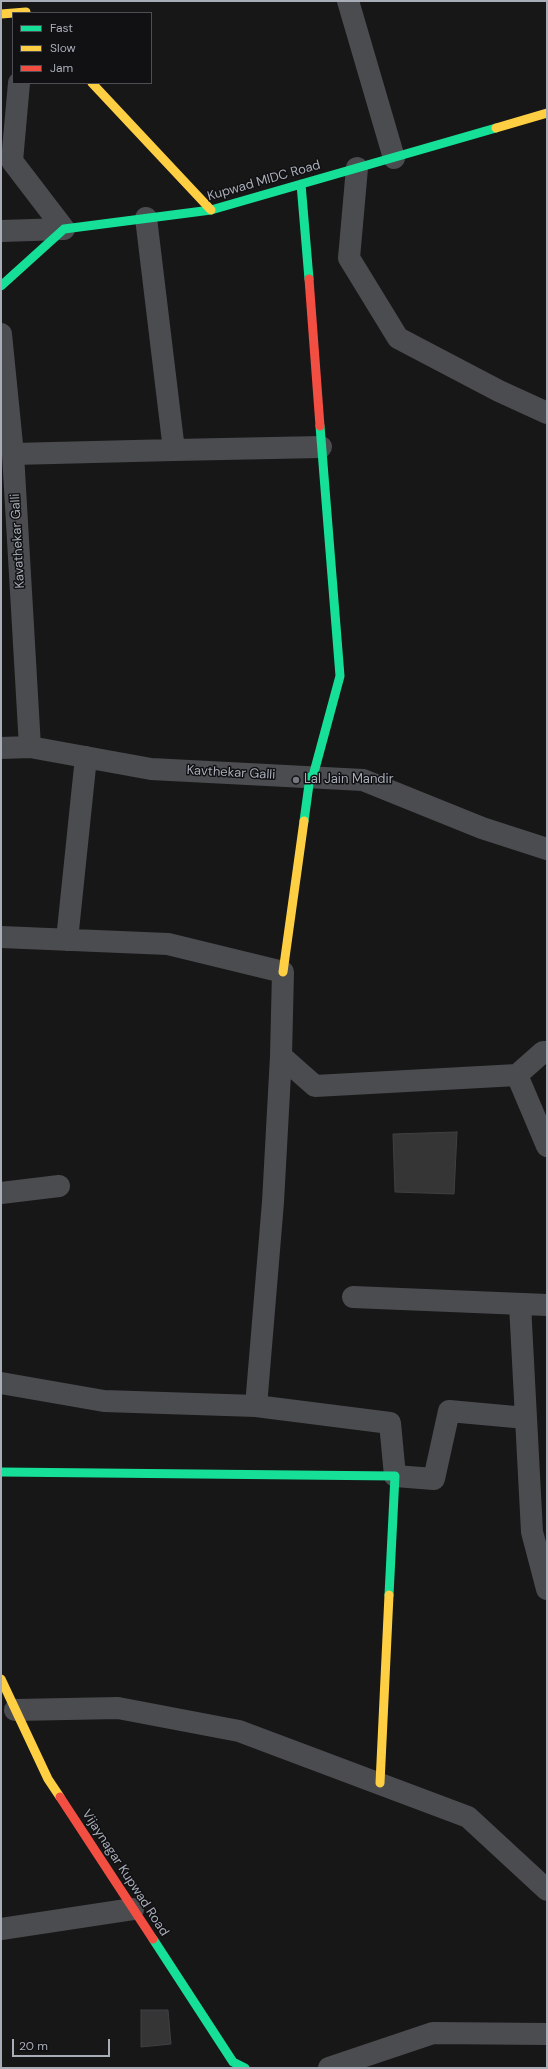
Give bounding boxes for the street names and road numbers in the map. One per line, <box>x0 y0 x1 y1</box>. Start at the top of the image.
street label: Kupwad MIDC Road <box>206 157 322 205</box>
street label: Kavathekar Galli <box>8 493 28 589</box>
street label: Kavthekar Galli <box>186 763 276 783</box>
street label: Vijaynagar Kupwad Road <box>78 1807 172 1939</box>

